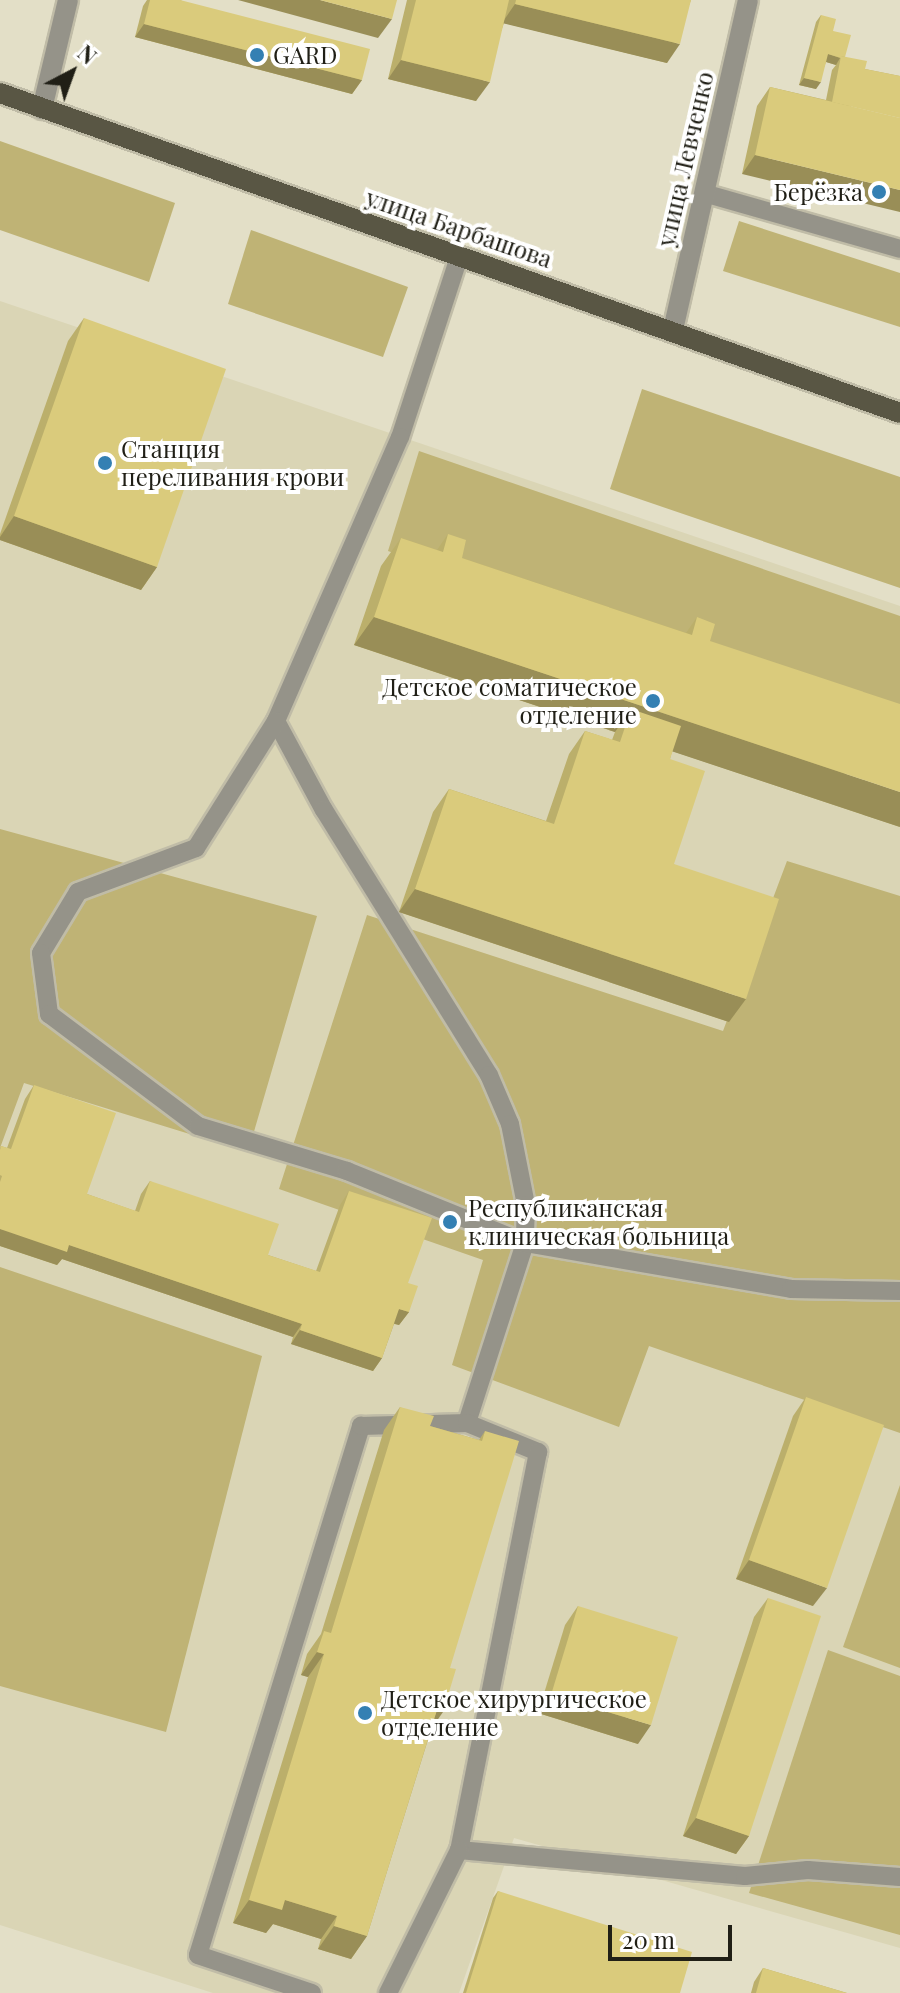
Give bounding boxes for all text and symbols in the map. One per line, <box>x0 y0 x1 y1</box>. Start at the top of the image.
north arrow <box>32 32 112 112</box>
text: N <box>72 37 104 70</box>
place label: GARD <box>273 41 337 69</box>
marker: GARD <box>248 46 266 64</box>
street label: улица Левченко <box>651 69 719 249</box>
place label: Берёзка <box>774 178 863 206</box>
street label: улица Барбашова <box>362 183 556 273</box>
marker: Берёзка <box>870 183 888 201</box>
place label: Станция переливания крови <box>121 435 344 491</box>
marker: Станция переливания крови <box>96 454 114 472</box>
place label: Детское соматическое отделение <box>382 673 637 729</box>
marker: Детское соматическое отделение <box>644 692 662 710</box>
place label: Республиканская клиническая больница <box>468 1194 729 1250</box>
marker: Республиканская клиническая больница <box>439 1211 461 1233</box>
place label: Детское хирургическое отделение <box>381 1685 647 1741</box>
marker: Детское хирургическое отделение <box>356 1704 374 1722</box>
scale bar <box>612 1909 736 1959</box>
text: 20 m <box>622 1923 675 1955</box>

